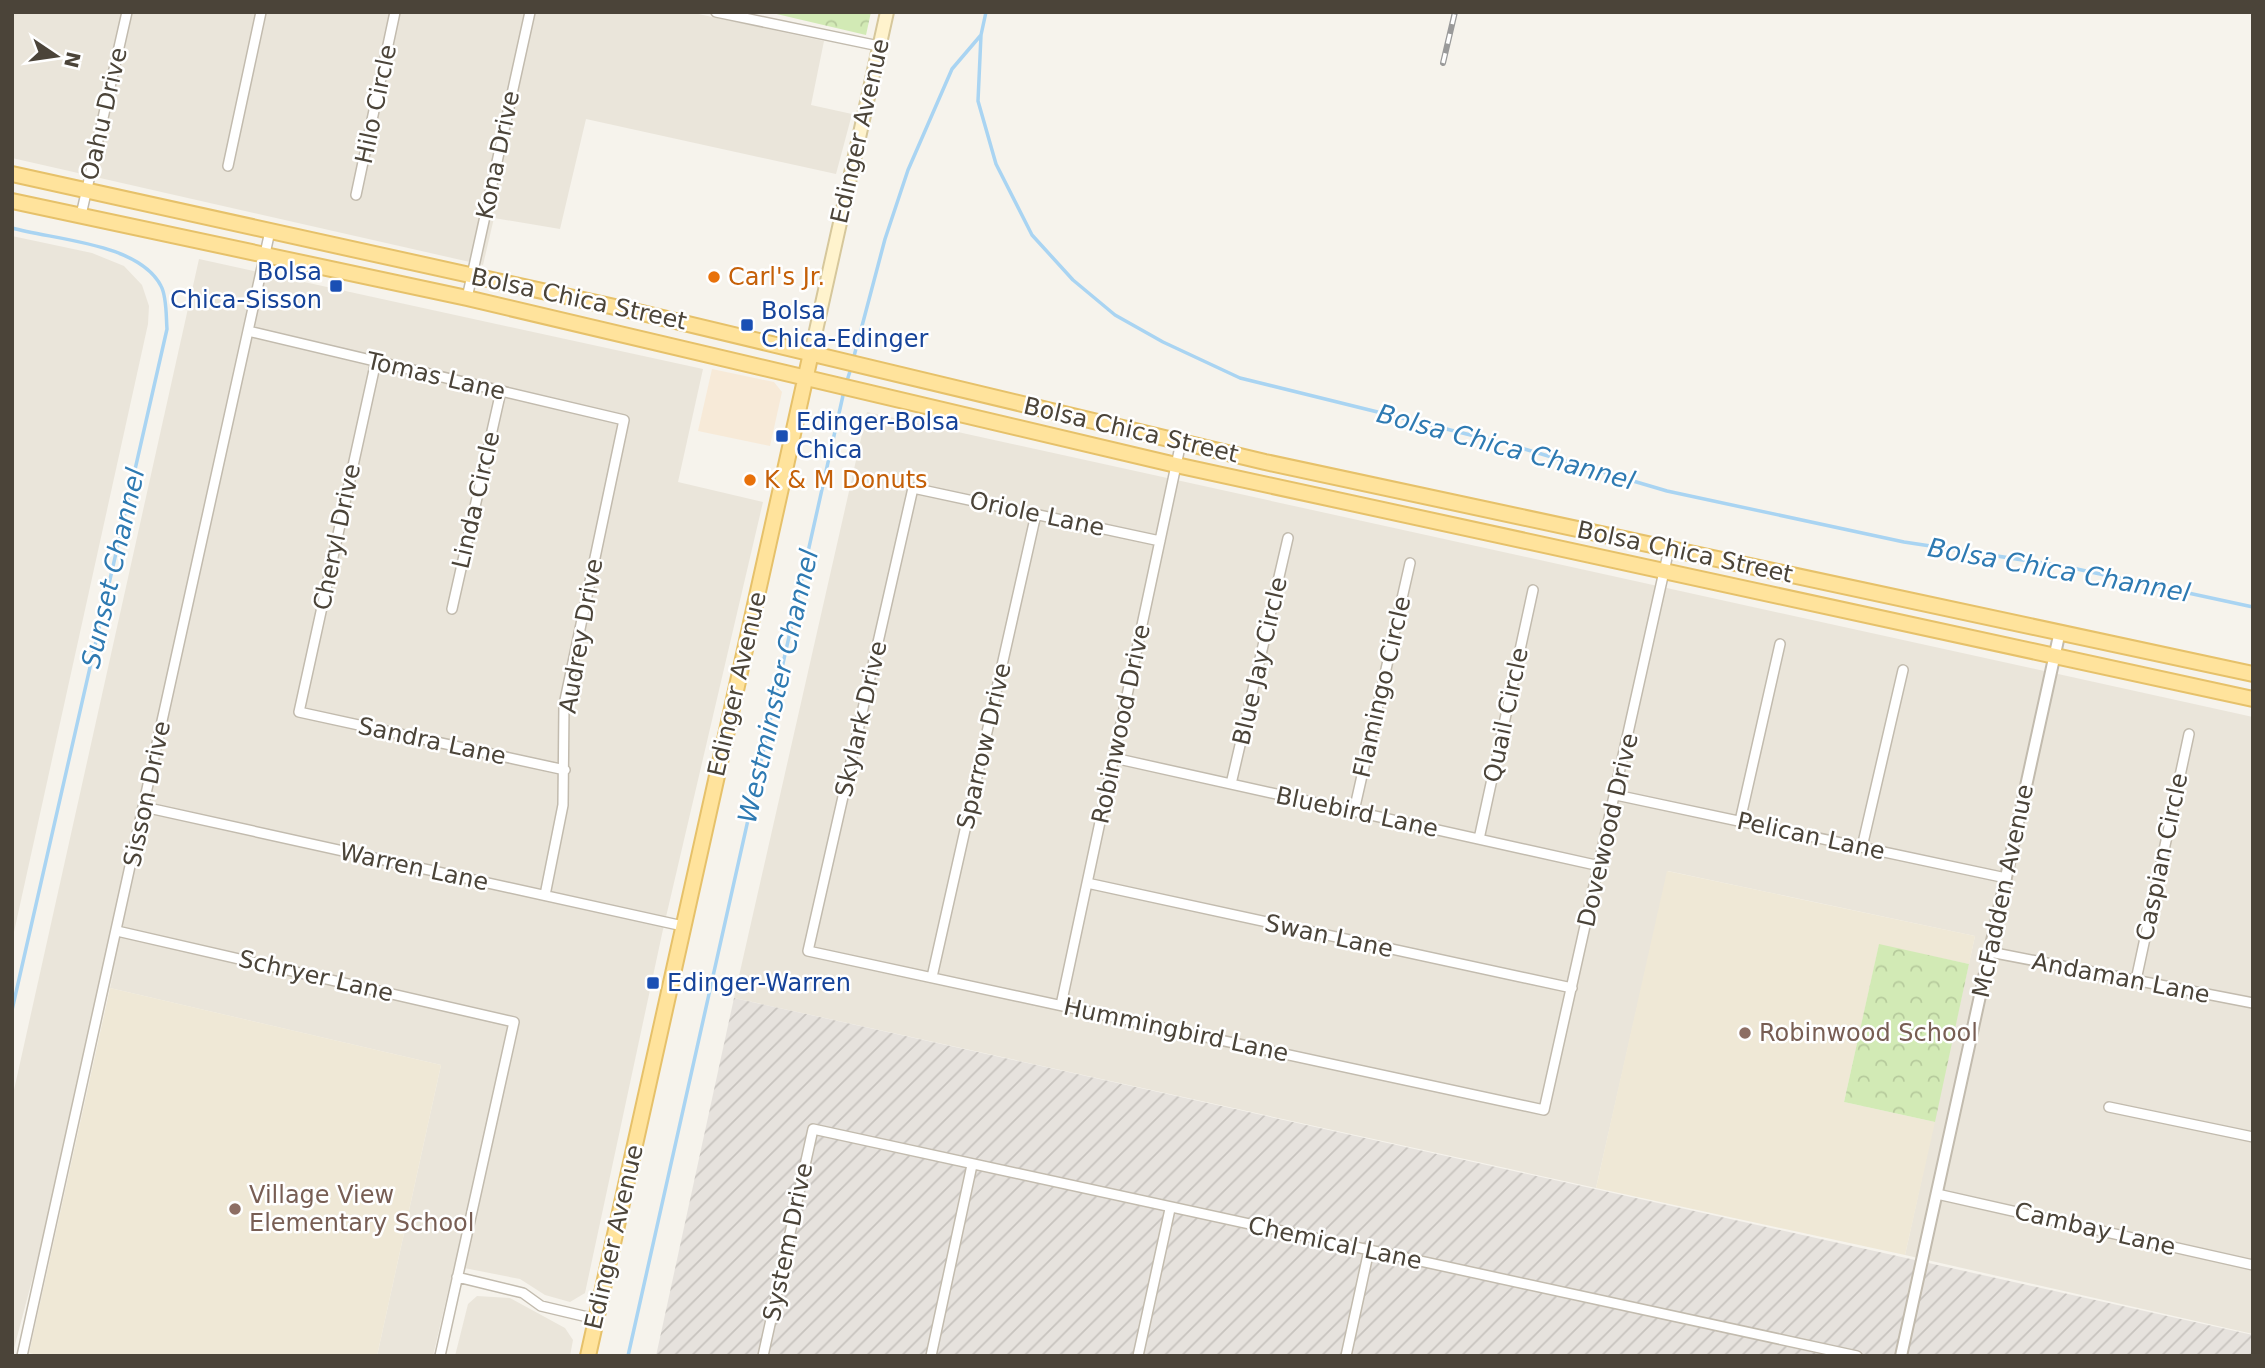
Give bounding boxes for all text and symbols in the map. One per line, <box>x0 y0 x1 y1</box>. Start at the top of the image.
north arrow <box>21 21 91 91</box>
street label: Edinger Avenue <box>825 36 895 226</box>
street label: Hilo Circle <box>350 42 402 166</box>
street label: Oahu Drive <box>75 45 133 183</box>
text: N <box>60 50 85 70</box>
street label: Kona Drive <box>471 88 525 222</box>
place label: Bolsa Chica-Sisson <box>170 258 322 314</box>
street label: Bolsa Chica Street <box>469 262 689 336</box>
place label: Carl's Jr. <box>728 263 825 291</box>
marker: Carl's Jr. <box>706 269 722 285</box>
marker: Bolsa Chica-Sisson <box>328 278 344 294</box>
place label: Bolsa Chica-Edinger <box>761 297 928 353</box>
marker: Bolsa Chica-Edinger <box>739 317 755 333</box>
street label: Tomas Lane <box>363 346 508 406</box>
street label: Bolsa Chica Street <box>1021 392 1241 468</box>
water label: Bolsa Chica Channel <box>1374 398 1639 496</box>
place label: Edinger-Bolsa Chica <box>796 408 959 464</box>
marker: Edinger-Bolsa Chica <box>774 428 790 444</box>
street label: Linda Circle <box>447 429 505 571</box>
street label: Cheryl Drive <box>308 461 366 613</box>
water label: Sunset Channel <box>75 464 151 671</box>
place label: K & M Donuts <box>764 466 928 494</box>
marker: K & M Donuts <box>742 472 758 488</box>
street label: Oriole Lane <box>967 486 1107 542</box>
street label: Bolsa Chica Street <box>1575 515 1795 589</box>
water label: Bolsa Chica Channel <box>1926 532 2193 608</box>
water label: Westminster Channel <box>732 546 824 826</box>
street label: Audrey Drive <box>554 556 608 716</box>
street label: Blue Jay Circle <box>1227 574 1293 748</box>
street label: Edinger Avenue <box>702 589 772 779</box>
street label: Flamingo Circle <box>1348 594 1416 780</box>
street label: Robinwood Drive <box>1086 622 1156 826</box>
street label: Skylark Drive <box>829 638 893 800</box>
street label: Quail Circle <box>1478 645 1534 785</box>
street label: Sparrow Drive <box>951 660 1017 832</box>
street label: Sandra Lane <box>355 712 509 770</box>
street label: Sisson Drive <box>118 718 176 870</box>
street label: Dovewood Drive <box>1572 730 1644 930</box>
street label: Caspian Circle <box>2131 771 2193 943</box>
street label: Bluebird Lane <box>1273 781 1441 843</box>
street label: McFadden Avenue <box>1967 782 2039 1000</box>
street label: Pelican Lane <box>1734 807 1888 865</box>
street label: Warren Lane <box>337 838 491 896</box>
street label: Swan Lane <box>1262 909 1396 963</box>
street label: Schryer Lane <box>236 945 396 1007</box>
street label: Andaman Lane <box>2030 947 2212 1009</box>
place label: Edinger-Warren <box>667 969 851 997</box>
marker: Edinger-Warren <box>645 975 661 991</box>
street label: Hummingbird Lane <box>1061 992 1291 1068</box>
place label: Robinwood School <box>1759 1019 1978 1047</box>
marker: Robinwood School <box>1737 1025 1753 1041</box>
street label: Edinger Avenue <box>579 1142 649 1332</box>
street label: System Drive <box>758 1160 818 1324</box>
place label: Village View Elementary School <box>249 1181 474 1237</box>
street label: Cambay Lane <box>2012 1197 2178 1261</box>
marker: Village View Elementary School <box>227 1201 243 1217</box>
street label: Chemical Lane <box>1246 1211 1424 1275</box>

